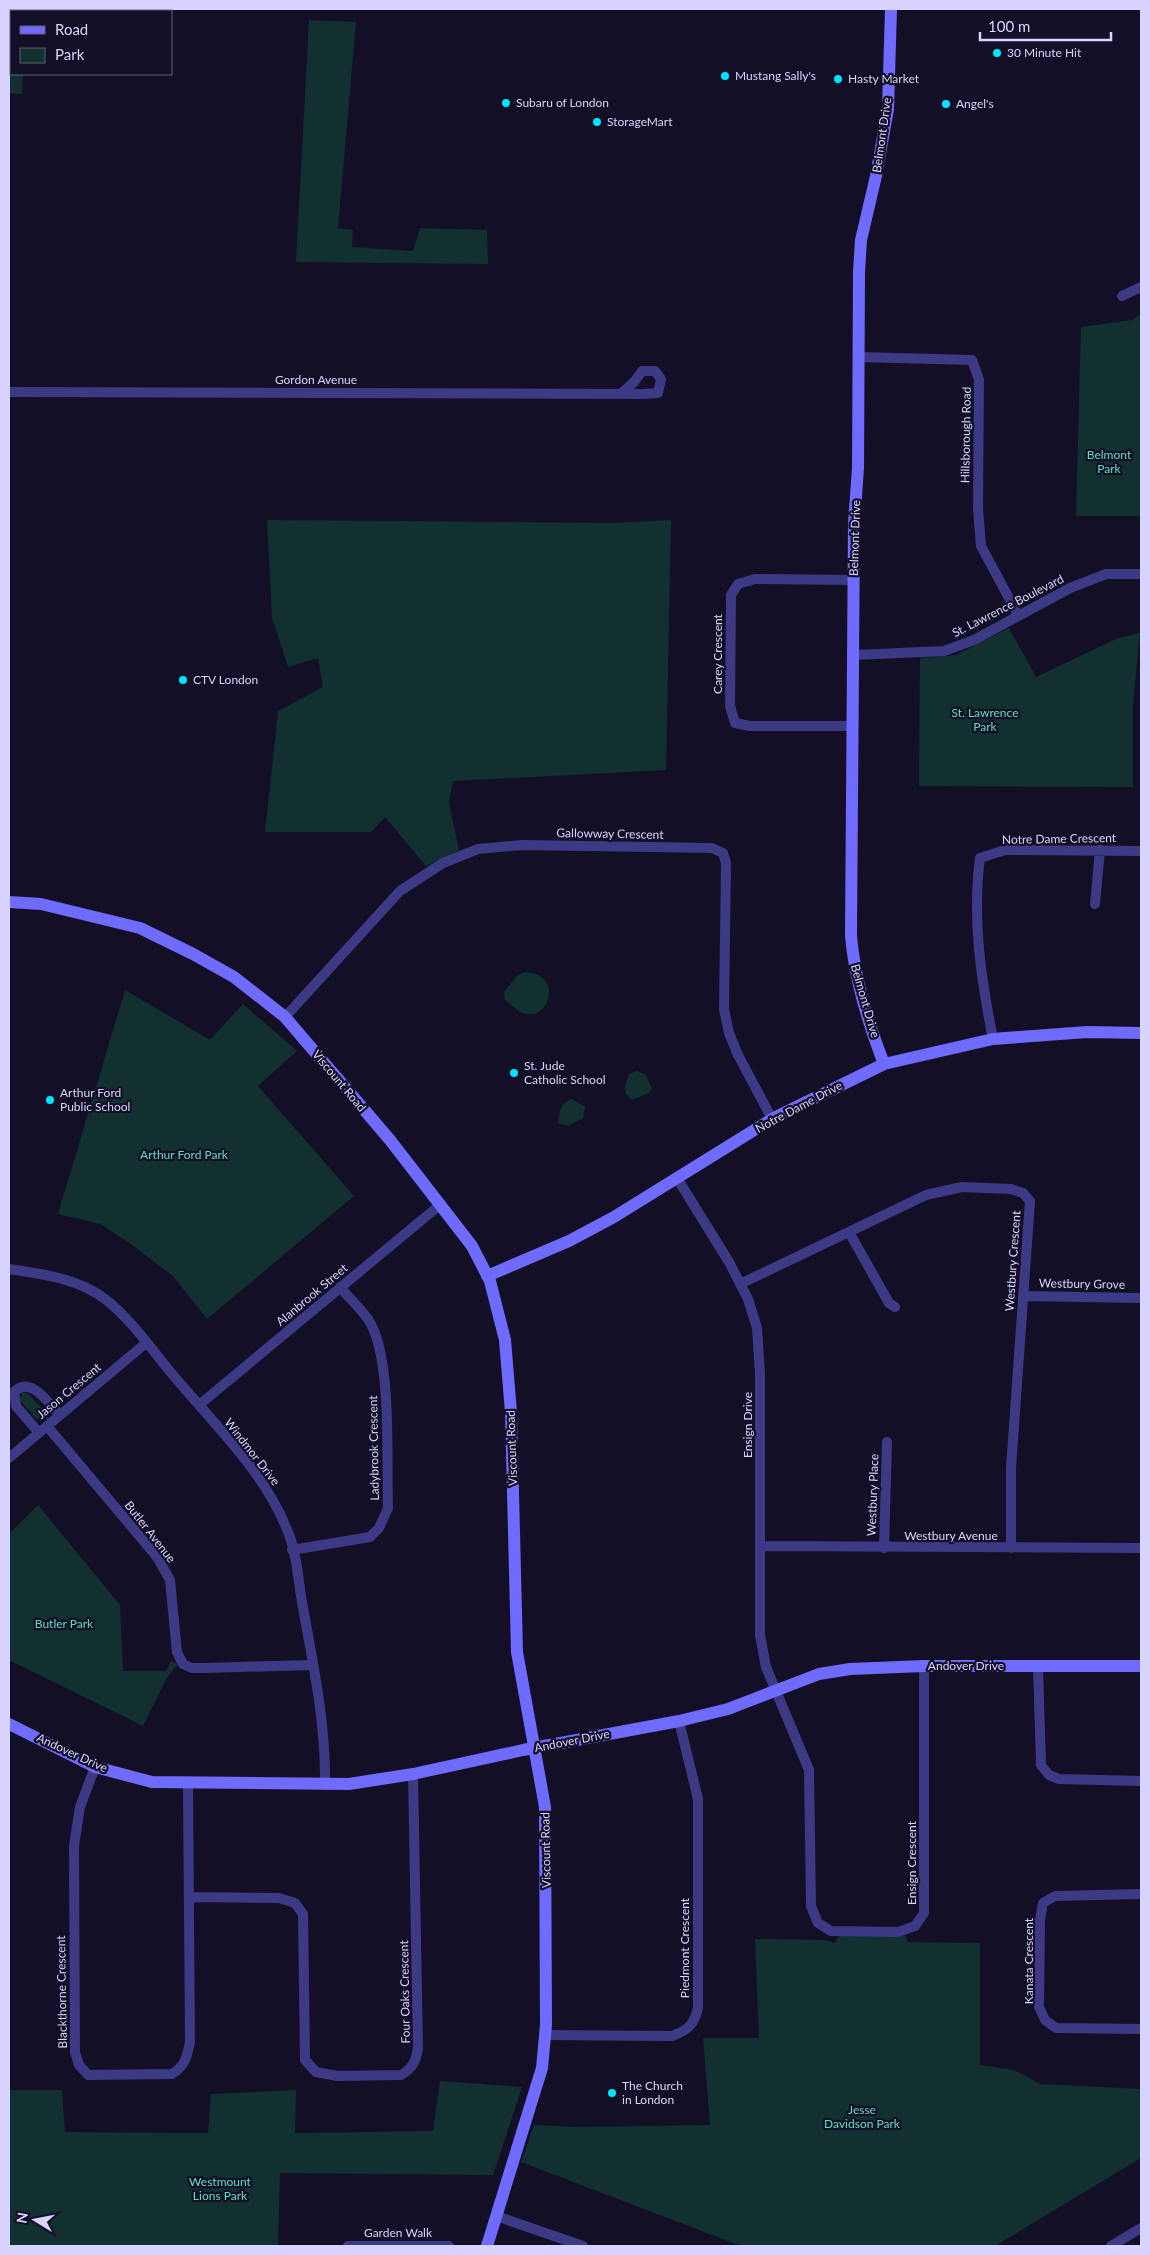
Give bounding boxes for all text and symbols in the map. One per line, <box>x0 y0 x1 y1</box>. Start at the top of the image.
legend <box>10 10 172 75</box>
scale bar <box>980 10 1111 42</box>
text: 100 m <box>988 17 1030 35</box>
text: Road <box>55 20 88 38</box>
text: Park <box>55 45 85 63</box>
place label: 30 Minute Hit <box>1007 45 1082 60</box>
marker: 30 Minute Hit <box>991 47 1003 59</box>
place label: Mustang Sally's <box>735 68 816 83</box>
marker: Mustang Sally's <box>719 70 731 82</box>
place label: Hasty Market <box>848 71 920 86</box>
marker: Hasty Market <box>832 73 844 85</box>
place label: Subaru of London <box>516 95 609 110</box>
street label: Belmont Drive <box>869 96 894 174</box>
place label: Angel's <box>956 96 994 111</box>
marker: Subaru of London <box>500 97 512 109</box>
marker: Angel's <box>940 98 952 110</box>
place label: StorageMart <box>607 114 673 129</box>
marker: StorageMart <box>591 116 603 128</box>
street label: Gordon Avenue <box>275 372 357 387</box>
street label: Hillsborough Road <box>957 387 974 483</box>
park label: Belmont Park <box>1087 447 1132 476</box>
street label: Belmont Drive <box>846 500 863 576</box>
street label: St. Lawrence Boulevard <box>949 571 1066 640</box>
street label: Carey Crescent <box>710 613 725 694</box>
place label: CTV London <box>193 672 258 687</box>
marker: CTV London <box>177 674 189 686</box>
park label: St. Lawrence Park <box>951 705 1019 734</box>
street label: Gallowway Crescent <box>556 825 664 842</box>
street label: Notre Dame Crescent <box>1002 830 1117 847</box>
street label: Belmont Drive <box>848 962 883 1040</box>
street label: Viscount Road <box>309 1047 370 1115</box>
place label: St. Jude Catholic School <box>524 1058 606 1087</box>
marker: St. Jude Catholic School <box>508 1067 520 1079</box>
street label: Notre Dame Drive <box>753 1077 845 1136</box>
place label: Arthur Ford Public School <box>60 1085 130 1114</box>
marker: Arthur Ford Public School <box>44 1094 56 1106</box>
park label: Arthur Ford Park <box>140 1147 229 1162</box>
street label: Westbury Crescent <box>1002 1209 1024 1312</box>
street label: Alanbrook Street <box>273 1260 351 1329</box>
street label: Westbury Grove <box>1039 1275 1125 1292</box>
street label: Jason Crescent <box>34 1359 104 1422</box>
street label: Ensign Drive <box>740 1392 755 1458</box>
street label: Ladybrook Crescent <box>365 1395 382 1501</box>
street label: Viscount Road <box>503 1410 520 1486</box>
street label: Windmor Drive <box>222 1415 283 1488</box>
street label: Westbury Place <box>864 1454 881 1536</box>
street label: Butler Avenue <box>122 1498 179 1566</box>
street label: Westbury Avenue <box>904 1528 998 1543</box>
park label: Butler Park <box>35 1616 94 1631</box>
street label: Andover Drive <box>928 1658 1004 1673</box>
street label: Andover Drive <box>533 1726 611 1755</box>
street label: Andover Drive <box>34 1730 110 1775</box>
street label: Viscount Road <box>537 1812 554 1888</box>
street label: Ensign Crescent <box>904 1820 919 1905</box>
street label: Piedmont Crescent <box>677 1897 692 1998</box>
street label: Kanata Crescent <box>1021 1917 1036 2004</box>
street label: Blackthorne Crescent <box>53 1935 70 2049</box>
street label: Four Oaks Crescent <box>396 1940 413 2044</box>
place label: The Church in London <box>622 2078 683 2107</box>
marker: The Church in London <box>606 2087 618 2099</box>
park label: Jesse Davidson Park <box>824 2102 901 2131</box>
park label: Westmount Lions Park <box>189 2174 252 2203</box>
north arrow <box>10 2195 60 2245</box>
text: N <box>12 2211 31 2224</box>
street label: Garden Walk <box>364 2225 433 2240</box>

